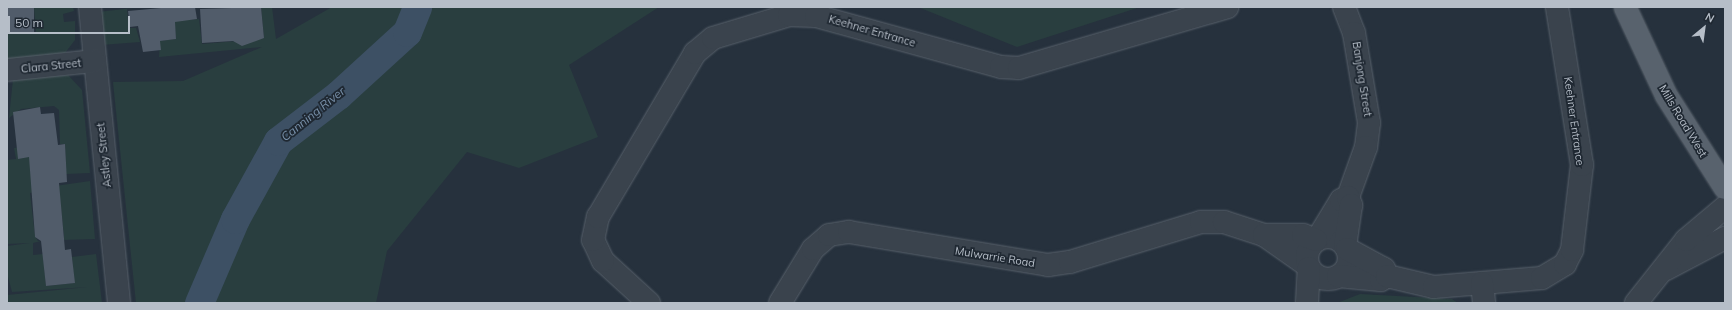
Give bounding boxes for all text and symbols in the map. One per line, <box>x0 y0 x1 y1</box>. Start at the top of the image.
scale bar <box>10 8 132 34</box>
north arrow <box>1684 8 1724 48</box>
text: N <box>1703 9 1717 26</box>
street label: Keehner Entrance <box>827 12 917 50</box>
text: 50 m <box>15 15 43 30</box>
street label: Banjong Street <box>1350 41 1374 117</box>
street label: Clara Street <box>20 56 82 76</box>
street label: Keehner Entrance <box>1561 76 1587 166</box>
street label: Mills Road West <box>1656 82 1710 160</box>
water label: Canning River <box>278 84 348 144</box>
street label: Astley Street <box>94 122 114 188</box>
street label: Mulwarrie Road <box>954 244 1036 270</box>

